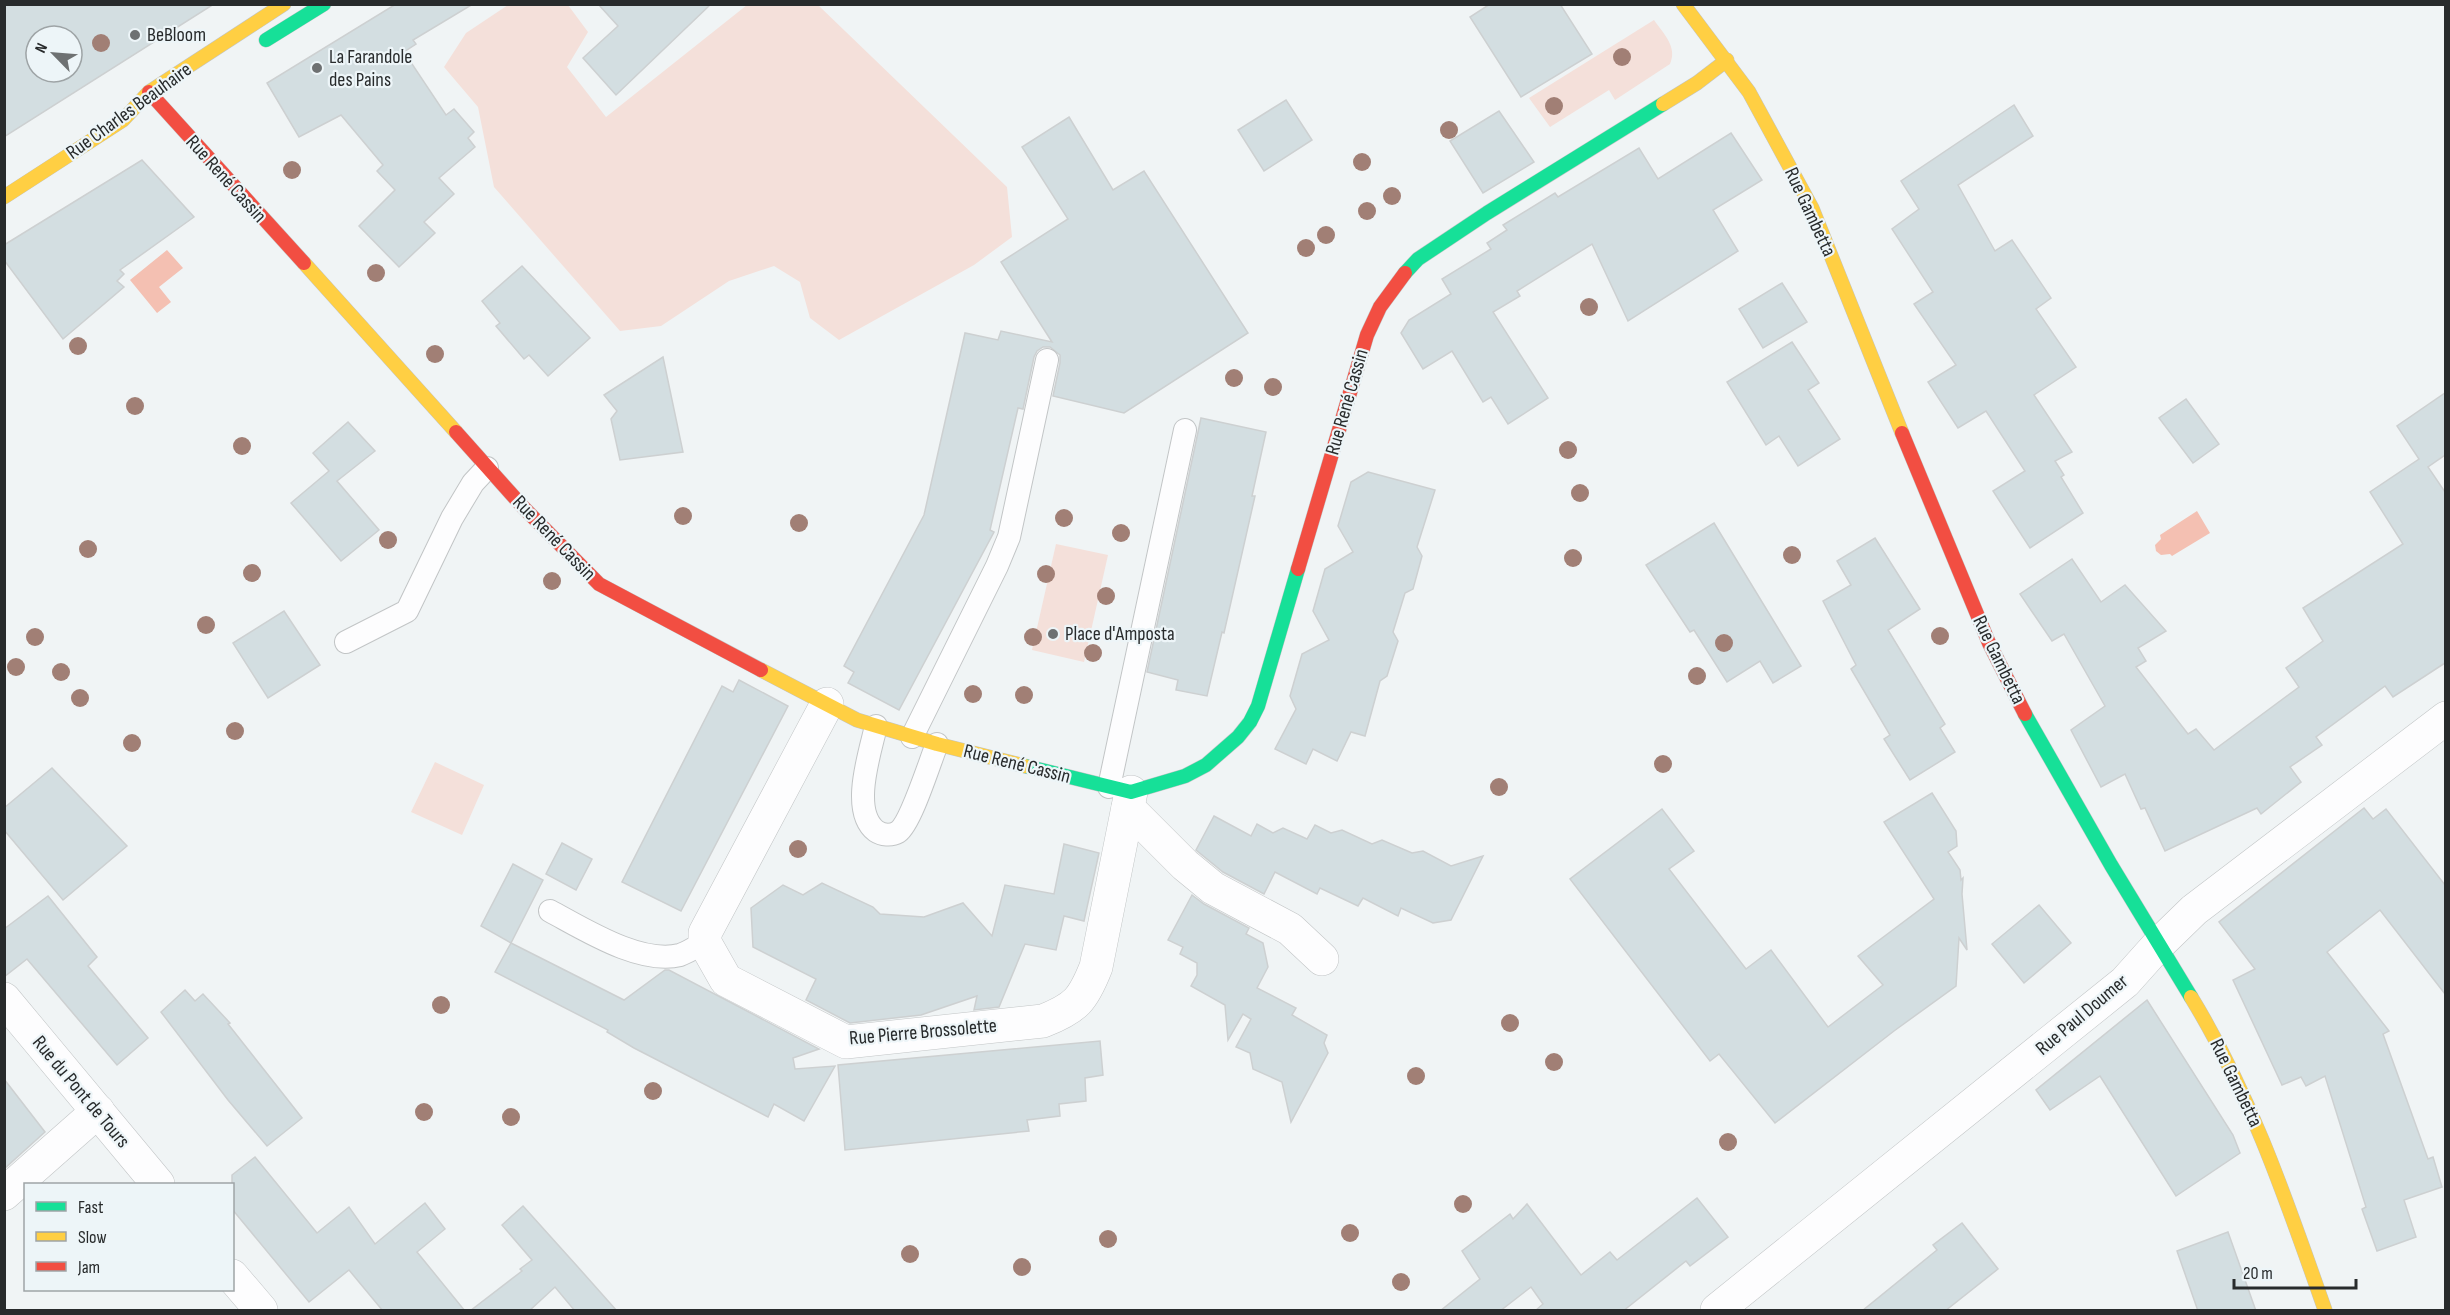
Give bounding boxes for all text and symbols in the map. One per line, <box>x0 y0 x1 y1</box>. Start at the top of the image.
place label: BeBloom <box>147 23 206 47</box>
north arrow <box>24 24 84 84</box>
marker: BeBloom <box>128 28 142 42</box>
text: N <box>31 40 52 56</box>
place label: La Farandole des Pains <box>329 45 412 92</box>
street label: Rue Charles Beauhaire <box>62 57 196 165</box>
marker: La Farandole des Pains <box>310 61 324 75</box>
street label: Rue René Cassin <box>181 130 271 228</box>
street label: Rue Gambetta <box>1779 164 1841 260</box>
street label: Rue René Cassin <box>1320 346 1374 458</box>
street label: Rue René Cassin <box>507 490 601 586</box>
street label: Rue Gambetta <box>1967 612 2031 708</box>
place label: Place d'Amposta <box>1065 622 1175 646</box>
marker: Place d'Amposta <box>1046 627 1060 641</box>
street label: Rue René Cassin <box>961 739 1073 789</box>
street label: Rue Paul Doumer <box>2031 969 2133 1061</box>
street label: Rue Pierre Brossolette <box>848 1014 998 1050</box>
street label: Rue du Pont de Tours <box>27 1031 135 1153</box>
street label: Rue Gambetta <box>2204 1035 2268 1131</box>
legend <box>24 1183 234 1291</box>
text: Fast <box>78 1197 104 1218</box>
text: Slow <box>78 1227 107 1248</box>
scale bar <box>2234 1252 2356 1290</box>
text: Jam <box>77 1257 100 1278</box>
text: 20 m <box>2243 1263 2273 1284</box>

